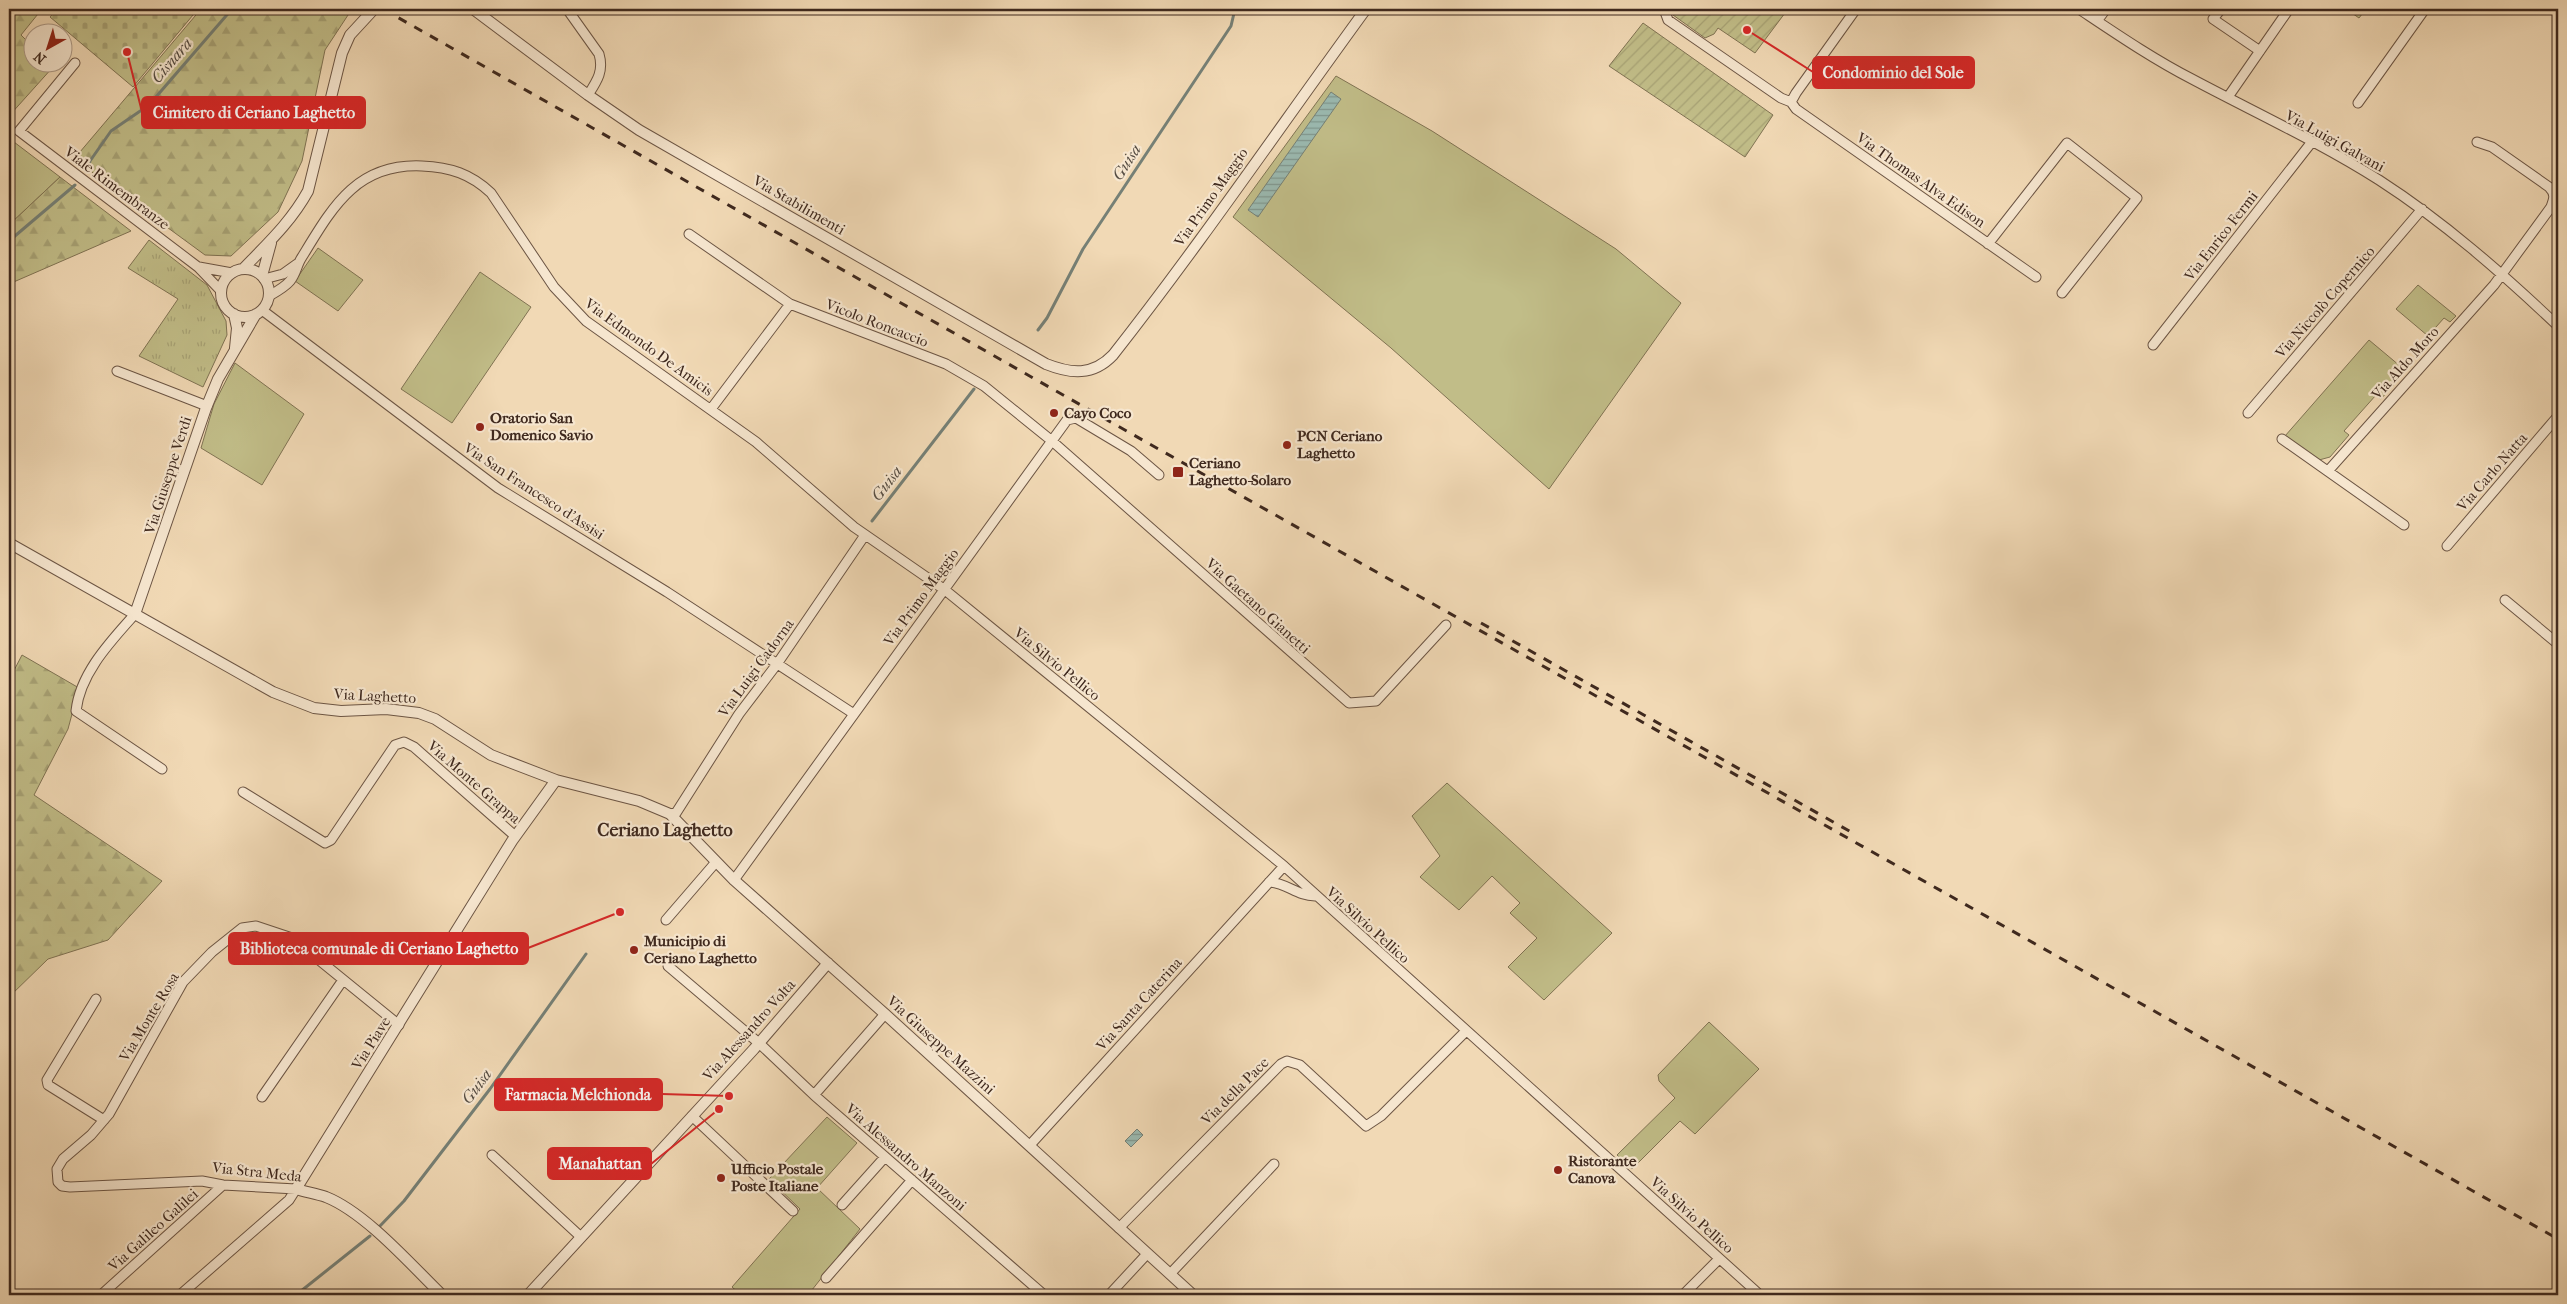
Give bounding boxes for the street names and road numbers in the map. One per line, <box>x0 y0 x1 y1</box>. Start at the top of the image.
street label: Via Luigi Galvani <box>2281 106 2388 176</box>
street label: Via Thomas Alva Edison <box>1852 128 1989 232</box>
street label: Viale Rimembranze <box>60 142 174 234</box>
street label: Via Primo Maggio <box>1170 144 1252 251</box>
street label: Via Stabilimenti <box>749 171 849 239</box>
street label: Via Enrico Fermi <box>2180 187 2262 285</box>
street label: Via Niccolò Copernico <box>2271 242 2379 362</box>
street label: Via Edmondo De Amicis <box>580 294 717 400</box>
street label: Vicolo Roncaccio <box>822 295 931 351</box>
street label: Via Aldo Moro <box>2367 323 2443 404</box>
street label: Via Giuseppe Verdi <box>140 413 196 537</box>
street label: Via Carlo Natta <box>2452 428 2532 516</box>
street label: Via San Francesco d'Assisi <box>460 438 608 543</box>
street label: Via Primo Maggio <box>879 544 963 650</box>
street label: Via Gaetano Gianetti <box>1201 554 1314 658</box>
street label: Via Luigi Cadorna <box>714 615 798 721</box>
street label: Via Silvio Pellico <box>1009 623 1104 705</box>
street label: Via Laghetto <box>332 685 417 707</box>
street label: Via Monte Grappa <box>423 736 525 828</box>
street label: Via Silvio Pellico <box>1322 882 1414 967</box>
street label: Via Santa Caterina <box>1092 953 1186 1055</box>
street label: Via Monte Rosa <box>115 968 183 1066</box>
street label: Via Alessandro Volta <box>698 975 800 1085</box>
street label: Via Giuseppe Mazzini <box>883 991 999 1099</box>
street label: Via Piave <box>347 1013 395 1074</box>
street label: Via della Pace <box>1197 1053 1273 1129</box>
street label: Via Alessandro Manzoni <box>841 1099 970 1215</box>
street label: Via Stra Meda <box>210 1158 304 1186</box>
street label: Via Silvio Pellico <box>1646 1172 1738 1257</box>
street label: Via Galileo Galilei <box>104 1185 202 1276</box>

